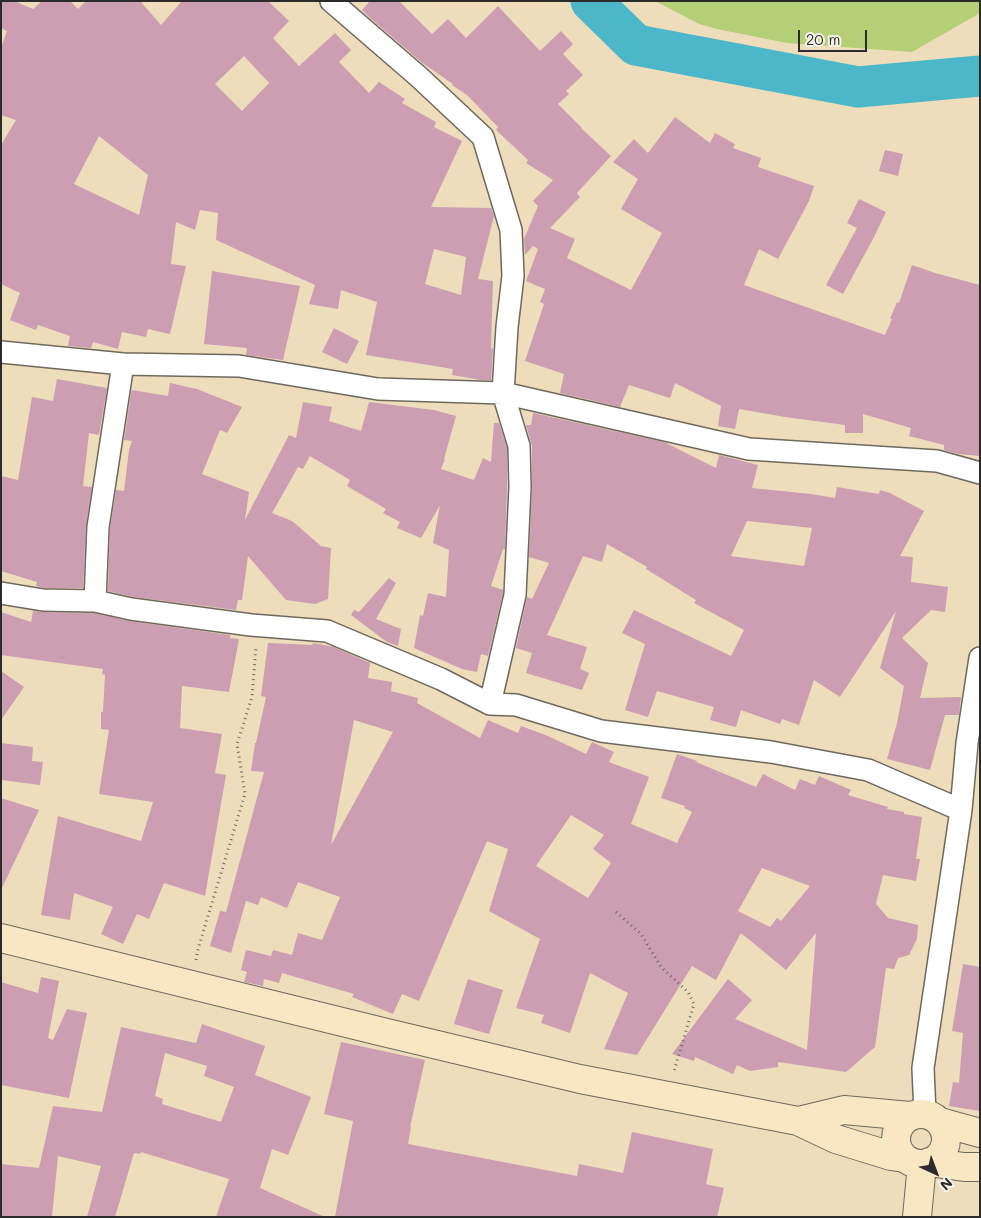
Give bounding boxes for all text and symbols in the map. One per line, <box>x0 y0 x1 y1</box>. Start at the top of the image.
scale bar <box>801 20 870 52</box>
text: 20 m <box>806 29 840 49</box>
north arrow <box>911 1148 961 1198</box>
text: N <box>936 1174 957 1195</box>

